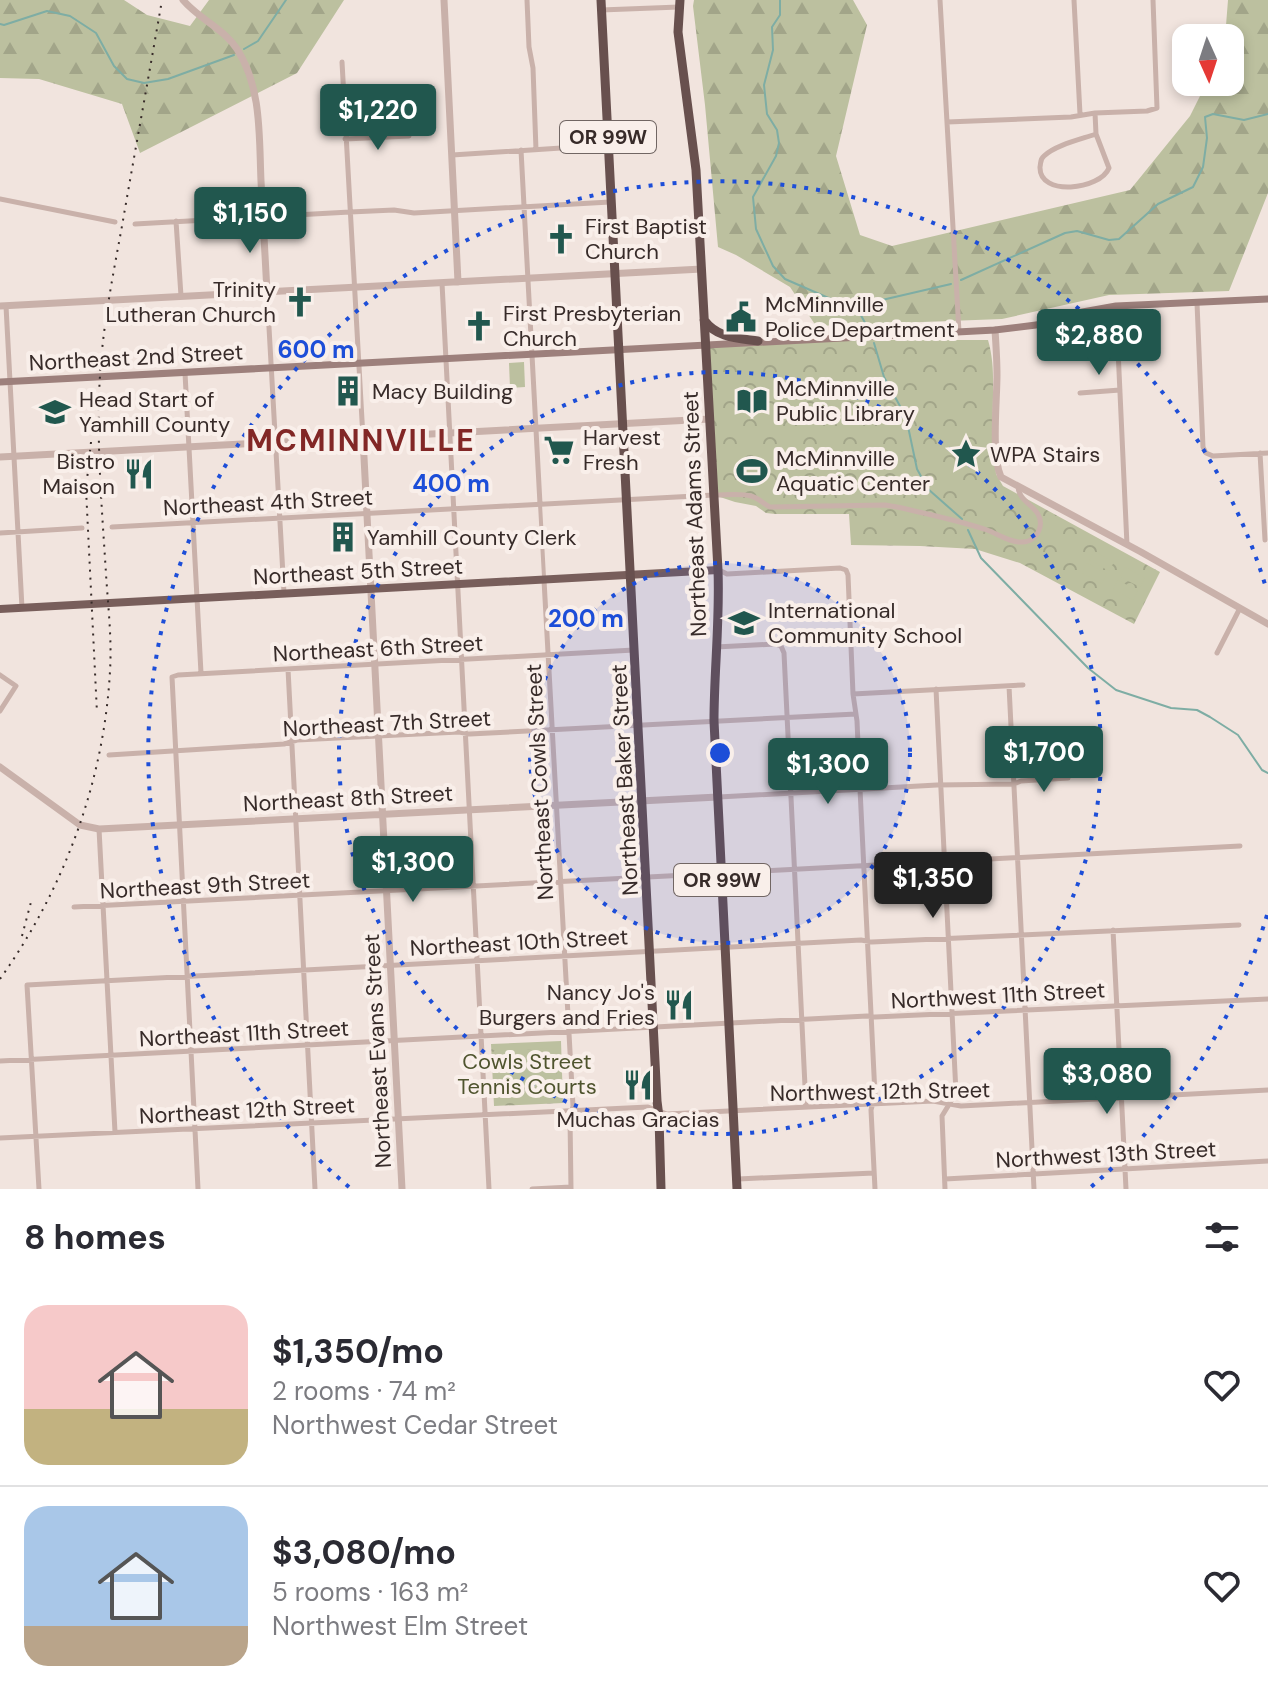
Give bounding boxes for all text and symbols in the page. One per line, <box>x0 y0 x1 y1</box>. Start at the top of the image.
north arrow <box>1172 24 1244 96</box>
map controls <box>1172 24 1244 96</box>
pin: $1,220 <box>313 84 443 152</box>
text: $1,220 <box>338 93 418 127</box>
road number: OR 99W <box>560 121 656 153</box>
pin: $1,150 <box>185 187 315 255</box>
text: $1,150 <box>212 196 288 230</box>
place label: First Baptist Church <box>585 212 707 266</box>
church icon: First Baptist Church <box>544 222 578 256</box>
place label: Trinity Lutheran Church <box>105 275 276 329</box>
church icon: Trinity Lutheran Church <box>283 285 317 319</box>
place label: McMinnville Police Department <box>765 290 955 344</box>
place label: First Presbyterian Church <box>503 299 681 353</box>
public building icon: McMinnville Police Department <box>724 300 758 334</box>
church icon: First Presbyterian Church <box>462 309 496 343</box>
pin: $2,880 <box>1034 309 1164 377</box>
text: $2,880 <box>1055 318 1143 352</box>
text: 600 m <box>277 334 355 365</box>
street label: Northeast 2nd Street <box>28 337 244 378</box>
building icon: Macy Building <box>331 374 365 408</box>
place label: McMinnville Public Library <box>776 374 915 428</box>
place label: Macy Building <box>372 377 513 406</box>
library icon: McMinnville Public Library <box>735 384 769 418</box>
place label: Head Start of Yamhill County <box>79 385 230 439</box>
street label: Northeast Adams Street <box>676 391 713 637</box>
school or university icon: Head Start of Yamhill County <box>38 395 72 429</box>
district label: MCMINNVILLE <box>246 421 476 460</box>
place label: Harvest Fresh <box>583 423 661 477</box>
supermarket icon: Harvest Fresh <box>542 433 576 467</box>
place icon: WPA Stairs <box>949 437 983 471</box>
place label: WPA Stairs <box>990 440 1100 469</box>
place label: McMinnville Aquatic Center <box>776 444 930 498</box>
place label: Bistro Maison <box>43 447 115 501</box>
sports icon: McMinnville Aquatic Center <box>735 454 769 488</box>
restaurant icon: Bistro Maison <box>122 457 156 491</box>
text: 400 m <box>412 468 490 499</box>
street label: Northeast 4th Street <box>162 483 374 522</box>
building icon: Yamhill County Clerk <box>326 520 360 554</box>
place label: Yamhill County Clerk <box>367 523 577 552</box>
street label: Northeast 5th Street <box>252 552 464 591</box>
place label: International Community School <box>768 596 962 650</box>
text: 200 m <box>548 603 624 634</box>
school or university icon: International Community School <box>727 606 761 640</box>
street label: Northeast 6th Street <box>272 629 484 668</box>
street label: Northeast Cowls Street <box>519 663 560 901</box>
street label: Northeast Baker Street <box>604 664 645 896</box>
street label: Northeast 7th Street <box>282 704 492 743</box>
pin: $1,700 <box>979 726 1109 794</box>
text: $1,700 <box>1003 735 1085 769</box>
pin: $1,300 <box>763 738 893 806</box>
centre of rings <box>706 739 734 767</box>
text: $1,300 <box>786 747 870 781</box>
street label: Northeast 8th Street <box>242 779 454 818</box>
pin: $1,300 <box>348 836 478 904</box>
text: $1,300 <box>371 845 455 879</box>
pin: $1,350 <box>868 852 998 920</box>
text: $1,350 <box>892 861 974 895</box>
road number: OR 99W <box>674 864 770 896</box>
street label: Northeast 9th Street <box>99 866 311 905</box>
street label: Northeast 10th Street <box>409 922 629 963</box>
street label: Northeast Evans Street <box>357 933 398 1169</box>
street label: Northwest 11th Street <box>890 975 1106 1016</box>
place label: Nancy Jo's Burgers and Fries <box>479 978 655 1032</box>
restaurant icon: Nancy Jo's Burgers and Fries <box>662 988 696 1022</box>
street label: Northeast 11th Street <box>138 1014 350 1053</box>
park label: Cowls Street Tennis Courts <box>457 1047 597 1101</box>
pin: $3,080 <box>1042 1048 1172 1116</box>
text: $3,080 <box>1062 1057 1152 1091</box>
restaurant icon: Muchas Gracias <box>621 1068 655 1102</box>
street label: Northwest 12th Street <box>769 1075 991 1108</box>
street label: Northeast 12th Street <box>138 1090 356 1131</box>
place label: Muchas Gracias <box>557 1105 719 1134</box>
street label: Northwest 13th Street <box>995 1134 1217 1175</box>
text: 8 homes <box>24 1215 166 1260</box>
icon: filters <box>1200 1215 1244 1259</box>
text: $1,350/mo <box>272 1329 444 1374</box>
icon: home <box>88 1337 184 1433</box>
icon: heart <box>1200 1363 1244 1407</box>
text: 2 rooms · 74 m² <box>272 1374 456 1408</box>
text: Northwest Cedar Street <box>272 1408 558 1442</box>
text: $3,080/mo <box>272 1530 456 1575</box>
icon: home <box>88 1538 184 1634</box>
icon: heart <box>1200 1564 1244 1608</box>
text: 5 rooms · 163 m² <box>272 1575 468 1609</box>
text: Northwest Elm Street <box>272 1609 528 1643</box>

